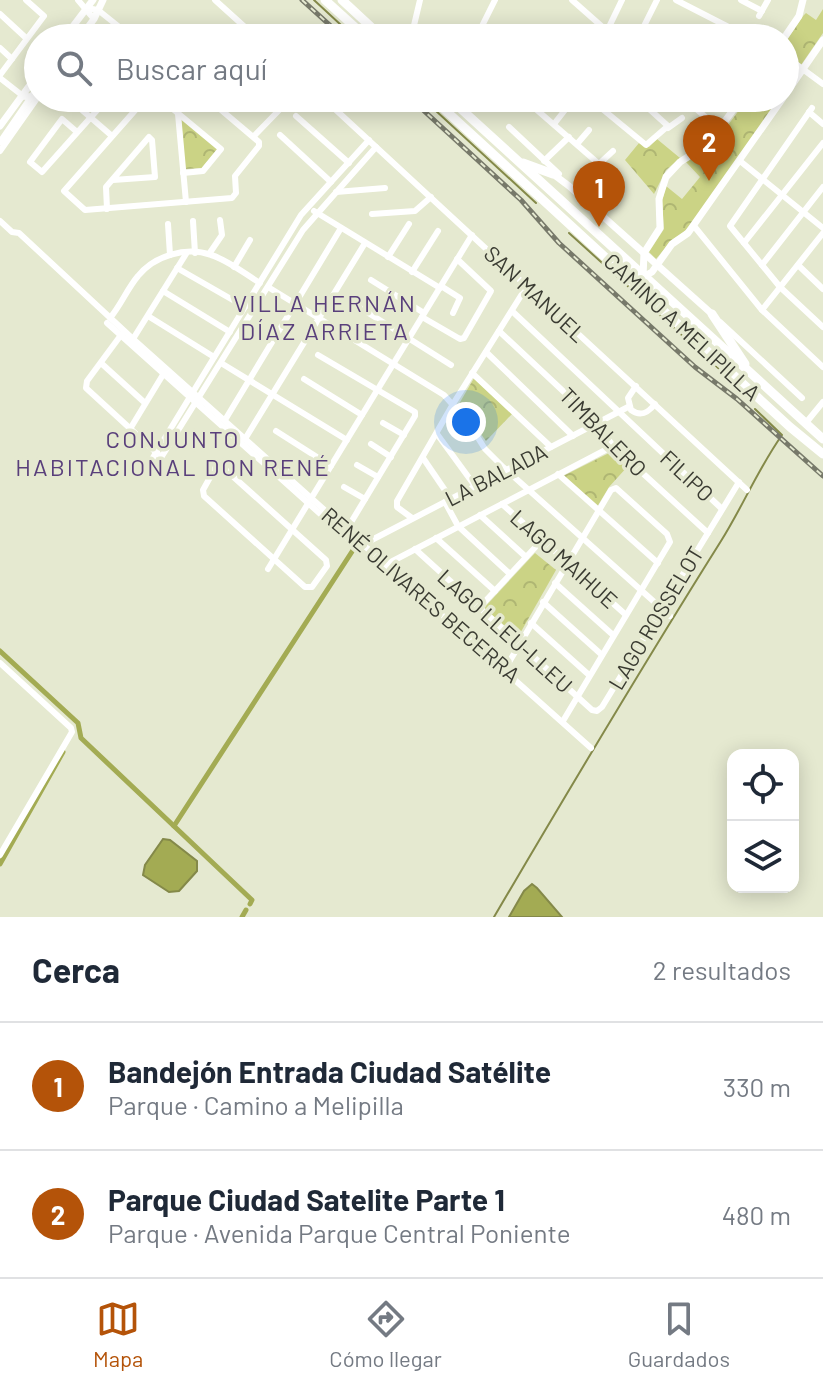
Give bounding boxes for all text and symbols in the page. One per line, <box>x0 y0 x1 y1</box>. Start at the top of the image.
search box <box>24 24 799 112</box>
icon: search <box>52 46 96 90</box>
text: Buscar aquí <box>116 50 267 86</box>
pin: 2 <box>683 115 735 181</box>
pin: 1 <box>573 161 625 227</box>
street label: SAN MANUEL <box>479 240 592 347</box>
street label: CAMINO A MELIPILLA <box>599 247 766 405</box>
district label: VILLA HERNÁN DÍAZ ARRIETA <box>233 288 417 345</box>
street label: TIMBALERO <box>555 381 653 481</box>
your location <box>446 402 486 442</box>
district label: CONJUNTO HABITACIONAL DON RENÉ <box>15 424 331 481</box>
street label: LA BALADA <box>440 437 551 511</box>
street label: FILIPO <box>656 444 720 506</box>
street label: RENÉ OLIVARES BECERRA <box>317 501 526 687</box>
street label: LAGO MAIHUE <box>506 504 623 613</box>
street label: LAGO ROSSELOT <box>602 541 708 694</box>
street label: LAGO LLEU-LLEU <box>433 563 578 697</box>
map controls <box>727 749 799 893</box>
button: locate <box>727 749 799 821</box>
button: layers <box>727 821 799 893</box>
text: Cerca <box>32 949 120 990</box>
text: 2 resultados <box>653 954 791 985</box>
text: Bandejón Entrada Ciudad Satélite <box>108 1053 551 1089</box>
text: 1 <box>53 1071 63 1102</box>
text: 330 m <box>723 1071 791 1102</box>
text: Parque · Camino a Melipilla <box>108 1089 404 1120</box>
text: Parque Ciudad Satelite Parte 1 <box>108 1181 505 1217</box>
text: 2 <box>51 1199 65 1230</box>
text: 480 m <box>722 1199 791 1230</box>
text: Parque · Avenida Parque Central Poniente <box>108 1217 571 1248</box>
tab: Mapa <box>93 1297 143 1371</box>
tab: Cómo llegar <box>329 1297 442 1371</box>
tab: Guardados <box>628 1297 730 1371</box>

